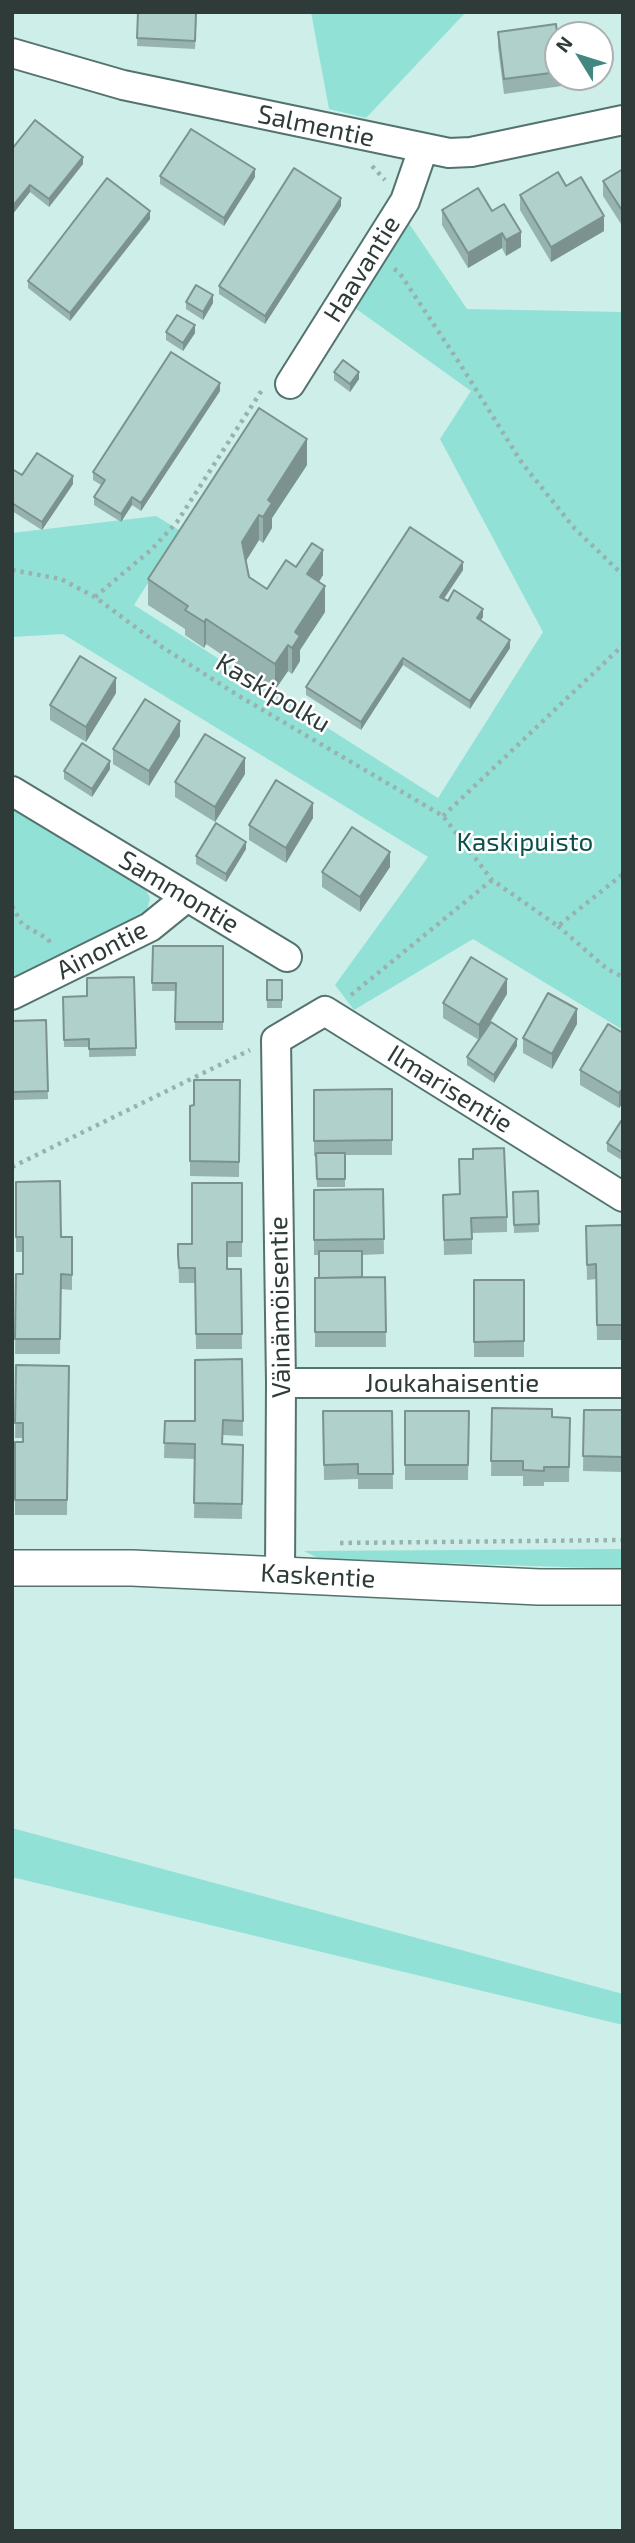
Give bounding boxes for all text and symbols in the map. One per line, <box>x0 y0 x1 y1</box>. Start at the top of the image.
north arrow <box>544 21 614 91</box>
text: N <box>550 32 577 56</box>
street label: Salmentie <box>255 98 377 154</box>
street label: Haavantie <box>317 210 407 328</box>
street label: Kaskipolku <box>210 647 336 739</box>
park label: Kaskipuisto <box>457 826 593 858</box>
street label: Sammontie <box>113 844 245 940</box>
street label: Ainontie <box>51 914 153 986</box>
street label: Ilmarisentie <box>382 1038 518 1140</box>
street label: Väinämöisentie <box>263 1216 297 1398</box>
street label: Joukahaisentie <box>365 1367 539 1399</box>
street label: Kaskentie <box>260 1557 376 1595</box>

